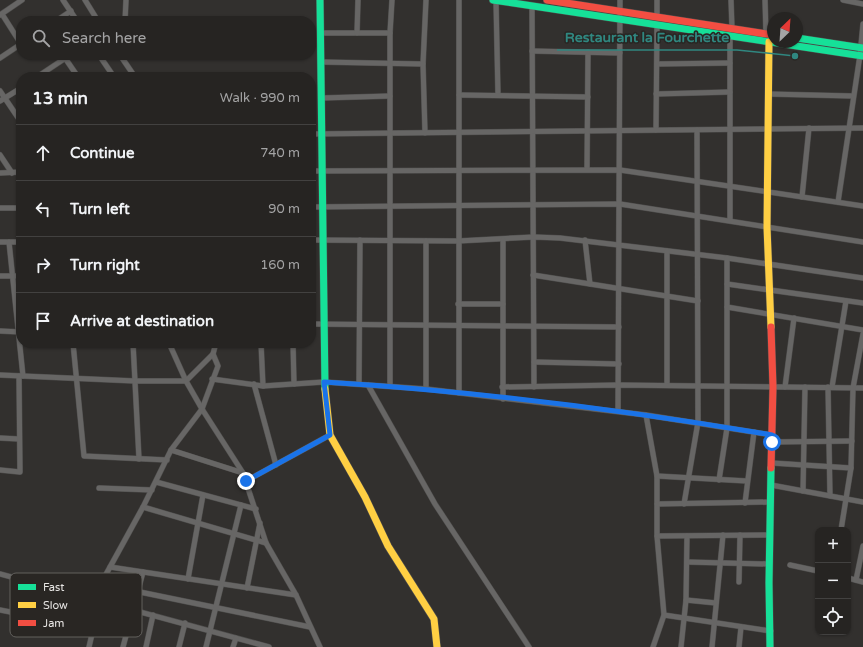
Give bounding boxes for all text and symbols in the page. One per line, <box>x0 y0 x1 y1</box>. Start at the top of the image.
north arrow <box>767 12 803 48</box>
search box <box>16 16 316 60</box>
callout: Restaurant la Fourchette <box>557 24 737 50</box>
icon: search <box>30 27 52 49</box>
text: Search here <box>62 29 146 47</box>
text: Restaurant la Fourchette <box>565 29 729 46</box>
text: 13 min <box>32 88 88 109</box>
text: Walk · 990 m <box>220 90 300 106</box>
icon: ahead <box>32 142 54 164</box>
text: Continue <box>70 144 134 162</box>
text: 740 m <box>260 145 300 161</box>
icon: left <box>32 198 54 220</box>
text: Turn left <box>70 200 130 218</box>
text: 90 m <box>268 201 300 217</box>
icon: right <box>32 254 54 276</box>
text: Turn right <box>70 256 140 274</box>
text: 160 m <box>260 257 300 273</box>
icon: arrive <box>32 310 54 332</box>
text: Arrive at destination <box>70 312 214 330</box>
route start <box>763 433 781 451</box>
route end <box>237 472 255 490</box>
map controls <box>815 527 851 635</box>
button: + <box>815 527 851 563</box>
button: − <box>815 563 851 599</box>
legend <box>10 573 142 637</box>
text: Fast <box>43 581 64 594</box>
text: Slow <box>43 599 68 612</box>
button: locate <box>815 599 851 635</box>
text: Jam <box>43 617 64 630</box>

